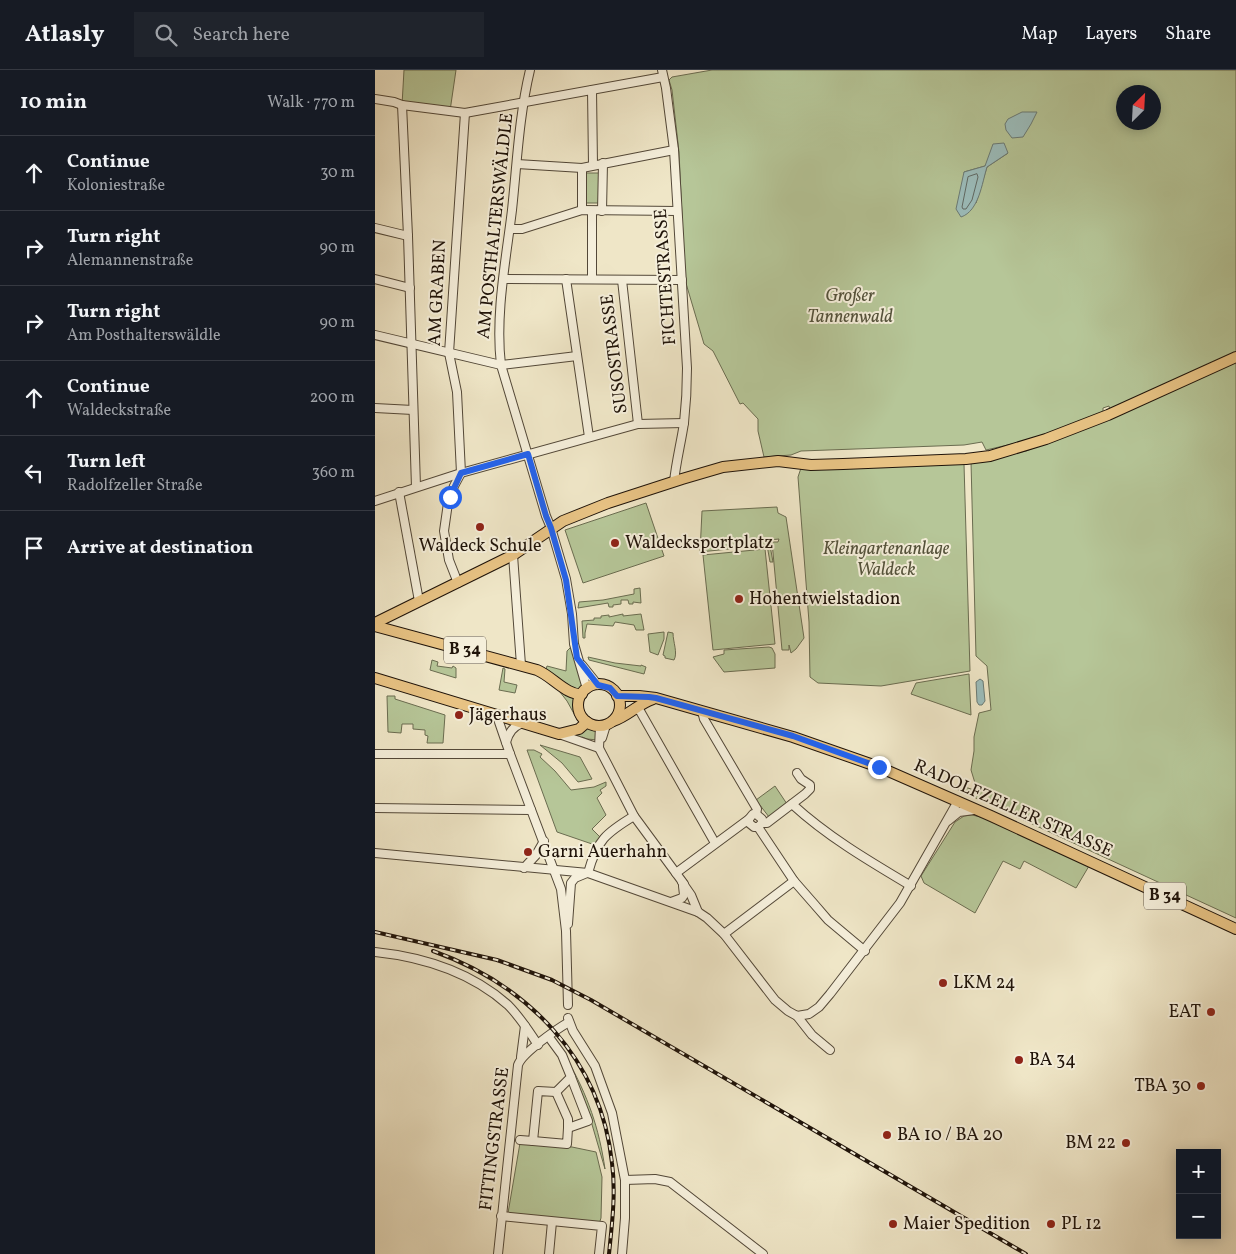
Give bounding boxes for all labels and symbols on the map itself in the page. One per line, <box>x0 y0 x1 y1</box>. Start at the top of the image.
north arrow <box>1116 85 1161 130</box>
street label: AM POSTHALTERSWÄLDLE <box>472 111 520 340</box>
street label: FICHTESTRASSE <box>649 208 683 346</box>
street label: AM GRABEN <box>423 239 453 347</box>
park label: Großer Tannenwald <box>807 284 893 330</box>
street label: SUSOSTRASSE <box>595 293 635 415</box>
route start <box>439 486 462 509</box>
marker: Waldeck Schule <box>474 521 486 533</box>
place label: Waldecksportplatz <box>625 531 773 556</box>
place label: Waldeck Schule <box>418 534 542 559</box>
marker: Waldecksportplatz <box>609 537 621 549</box>
park label: Kleingartenanlage Waldeck <box>823 537 950 583</box>
place label: Hohentwielstadion <box>749 587 901 612</box>
marker: Hohentwielstadion <box>733 593 745 605</box>
road number: B 34 <box>444 636 486 664</box>
place label: Jägerhaus <box>469 703 547 728</box>
marker: Jägerhaus <box>453 709 465 721</box>
street label: RADOLFZELLER STRASSE <box>909 754 1117 864</box>
route end <box>868 756 891 779</box>
place label: Garni Auerhahn <box>538 840 667 865</box>
marker: Garni Auerhahn <box>522 846 534 858</box>
road number: B 34 <box>1144 882 1186 909</box>
place label: LKM 24 <box>953 971 1016 996</box>
marker: LKM 24 <box>937 977 949 989</box>
place label: EAT <box>1168 1000 1201 1025</box>
marker: EAT <box>1205 1006 1217 1018</box>
place label: BA 34 <box>1029 1048 1076 1073</box>
marker: BA 34 <box>1013 1054 1025 1066</box>
street label: FITTINGSTRASSE <box>474 1066 516 1212</box>
place label: TBA 30 <box>1134 1074 1191 1099</box>
marker: TBA 30 <box>1195 1080 1207 1092</box>
place label: BA 10 / BA 20 <box>897 1123 1003 1148</box>
marker: BA 10 / BA 20 <box>881 1129 893 1141</box>
place label: BM 22 <box>1065 1131 1116 1156</box>
marker: BM 22 <box>1120 1137 1132 1149</box>
place label: Maier Spedition <box>903 1212 1030 1237</box>
place label: PL 12 <box>1061 1212 1102 1237</box>
marker: Maier Spedition <box>887 1218 899 1230</box>
marker: PL 12 <box>1045 1218 1057 1230</box>

